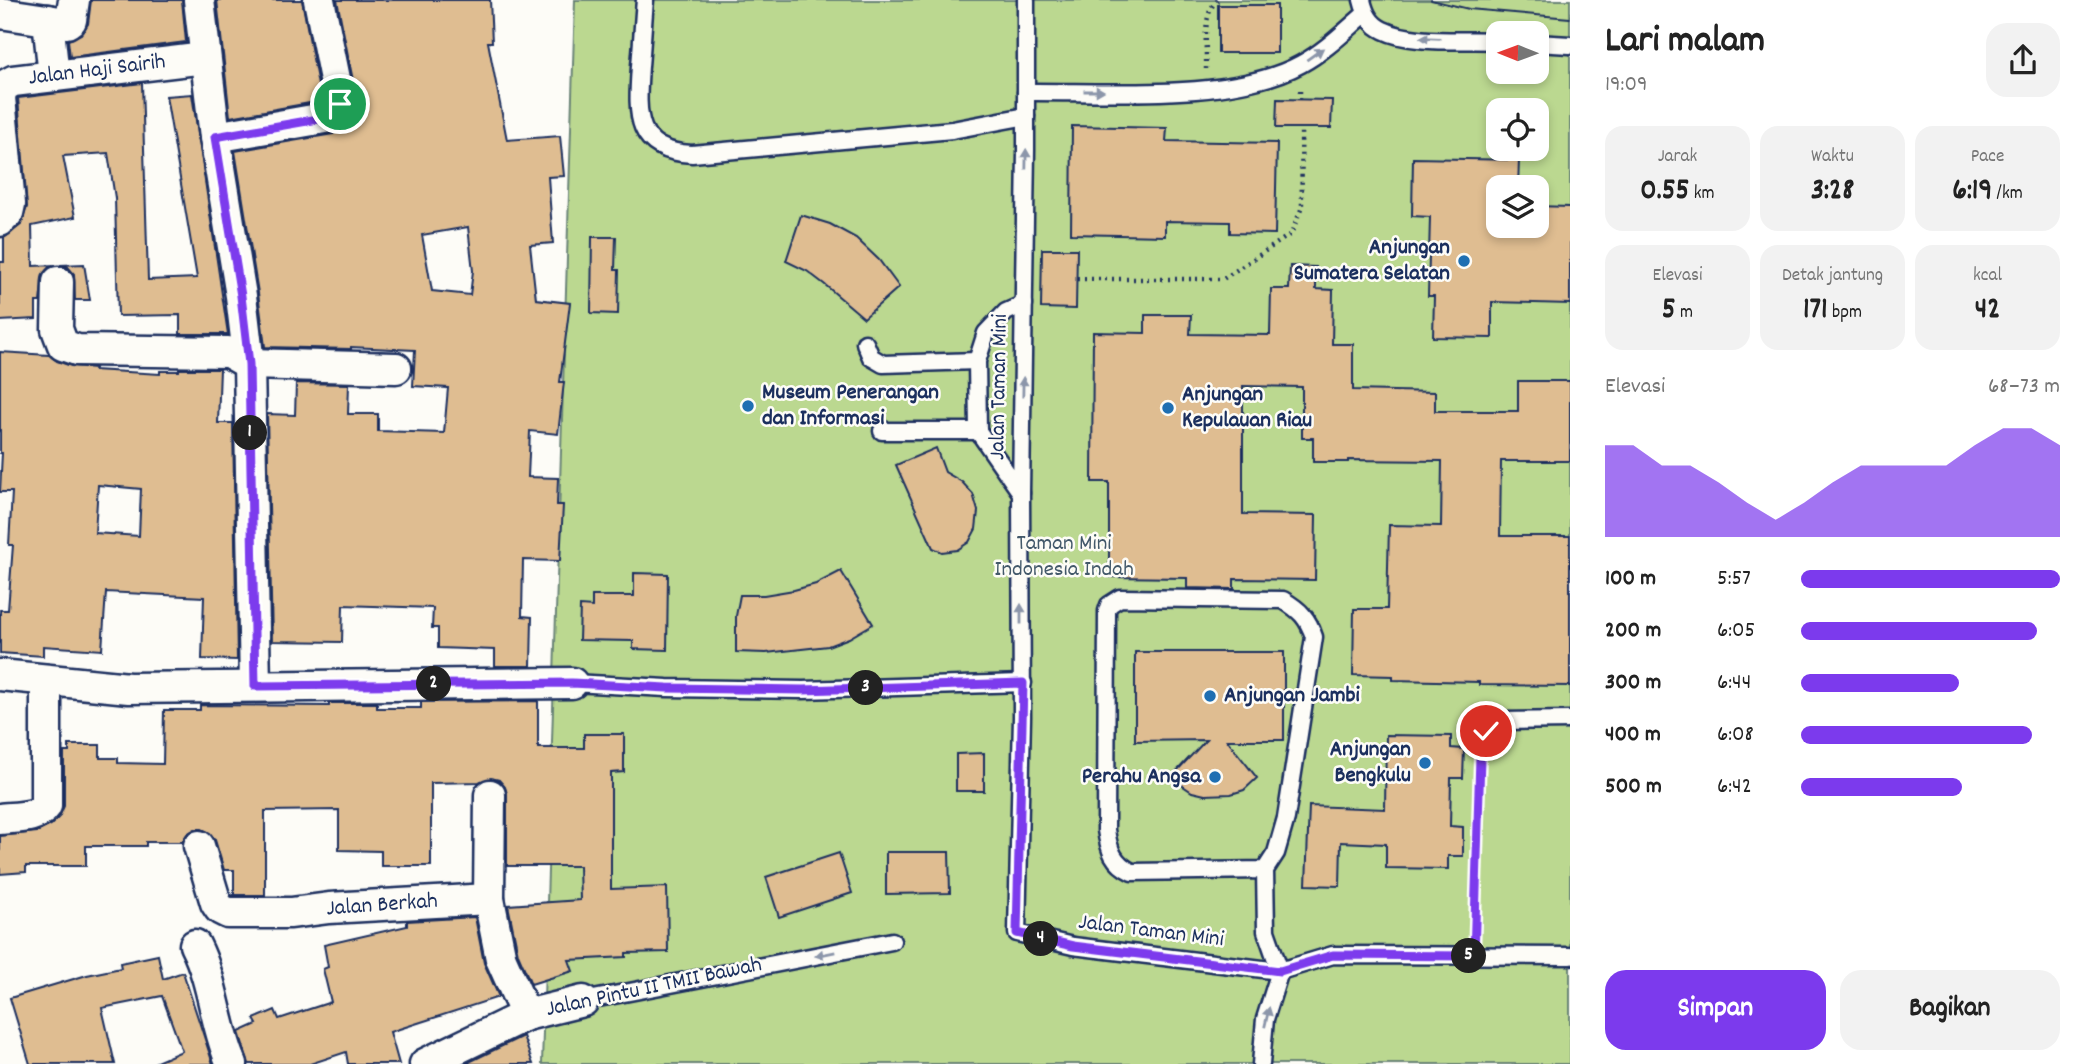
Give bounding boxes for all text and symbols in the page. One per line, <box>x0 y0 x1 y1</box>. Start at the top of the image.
text: Lari malam <box>1605 15 1765 70</box>
north arrow <box>1486 21 1549 84</box>
map controls <box>1486 21 1549 238</box>
button: share <box>1986 23 2060 97</box>
one-way arrow <box>1419 33 1441 44</box>
street label: Jalan Haji Sairih <box>27 46 167 96</box>
one-way arrow <box>1306 47 1324 61</box>
text: 19:09 <box>1605 69 1647 102</box>
pin <box>310 74 370 134</box>
icon: arrive <box>321 85 359 123</box>
one-way arrow <box>1083 85 1105 97</box>
button: locate <box>1486 98 1549 161</box>
text: Jarak <box>1658 144 1697 171</box>
text: Waktu <box>1811 144 1854 171</box>
text: Pace <box>1971 144 2004 171</box>
one-way arrow <box>1020 148 1032 170</box>
text: 0.55 <box>1640 171 1689 214</box>
text: 3:28 <box>1811 171 1854 214</box>
text: 6:19 <box>1952 171 1992 214</box>
button: layers <box>1486 175 1549 238</box>
text: km <box>1689 181 1715 208</box>
text: /km <box>1992 181 2023 208</box>
place label: Anjungan Sumatera Selatan <box>1294 232 1450 291</box>
marker: Anjungan Sumatera Selatan <box>1456 253 1472 269</box>
text: Elevasi <box>1653 263 1702 290</box>
text: Detak jantung <box>1782 263 1883 290</box>
text: kcal <box>1973 263 2002 290</box>
text: 5 <box>1662 290 1676 333</box>
text: 171 <box>1803 290 1828 333</box>
text: 42 <box>1975 290 2000 333</box>
text: m <box>1676 300 1693 327</box>
text: bpm <box>1828 300 1862 327</box>
street label: Jalan Taman Mini <box>982 314 1018 460</box>
text: Elevasi <box>1605 371 1665 404</box>
text: 68–73 m <box>1988 371 2060 404</box>
one-way arrow <box>1017 376 1028 398</box>
place label: Museum Penerangan dan Informasi <box>762 377 939 436</box>
place label: Anjungan Kepulauan Riau <box>1182 379 1312 438</box>
marker: Museum Penerangan dan Informasi <box>740 398 756 414</box>
marker: Anjungan Kepulauan Riau <box>1160 400 1176 416</box>
pin: 1 <box>232 416 268 450</box>
text: 1 <box>247 419 252 446</box>
park label: Taman Mini Indonesia Indah <box>994 528 1134 587</box>
text: 100 m <box>1605 563 1656 596</box>
text: 5:57 <box>1717 563 1751 596</box>
one-way arrow <box>1015 603 1027 625</box>
text: 200 m <box>1605 615 1661 648</box>
text: 6:05 <box>1717 615 1755 648</box>
pin: 2 <box>416 666 452 702</box>
text: 300 m <box>1605 667 1661 700</box>
text: 6:44 <box>1717 667 1751 700</box>
text: 2 <box>429 670 438 697</box>
pin: 3 <box>848 670 884 706</box>
text: 3 <box>861 674 870 701</box>
place label: Anjungan Jambi <box>1224 680 1360 713</box>
marker: Anjungan Jambi <box>1202 688 1218 704</box>
pin <box>1456 701 1516 761</box>
icon: check <box>1467 712 1505 750</box>
text: 400 m <box>1605 719 1661 752</box>
text: 6:08 <box>1717 719 1754 752</box>
place label: Anjungan Bengkulu <box>1330 734 1411 793</box>
marker: Anjungan Bengkulu <box>1417 755 1433 771</box>
place label: Perahu Angsa <box>1082 761 1202 794</box>
marker: Perahu Angsa <box>1207 769 1223 785</box>
text: 500 m <box>1605 771 1662 804</box>
text: 6:42 <box>1717 771 1752 804</box>
street label: Jalan Berkah <box>325 886 439 926</box>
street label: Jalan Taman Mini <box>1076 907 1226 957</box>
pin: 4 <box>1024 922 1058 956</box>
text: 4 <box>1037 925 1044 952</box>
pin: 5 <box>1452 939 1486 974</box>
text: 5 <box>1464 942 1473 969</box>
one-way arrow <box>814 948 836 959</box>
street label: Jalan Pintu II TMII Bawah <box>543 949 765 1027</box>
button: Simpan <box>1605 970 1826 1050</box>
button: Bagikan <box>1840 970 2060 1050</box>
one-way arrow <box>1261 1005 1272 1027</box>

